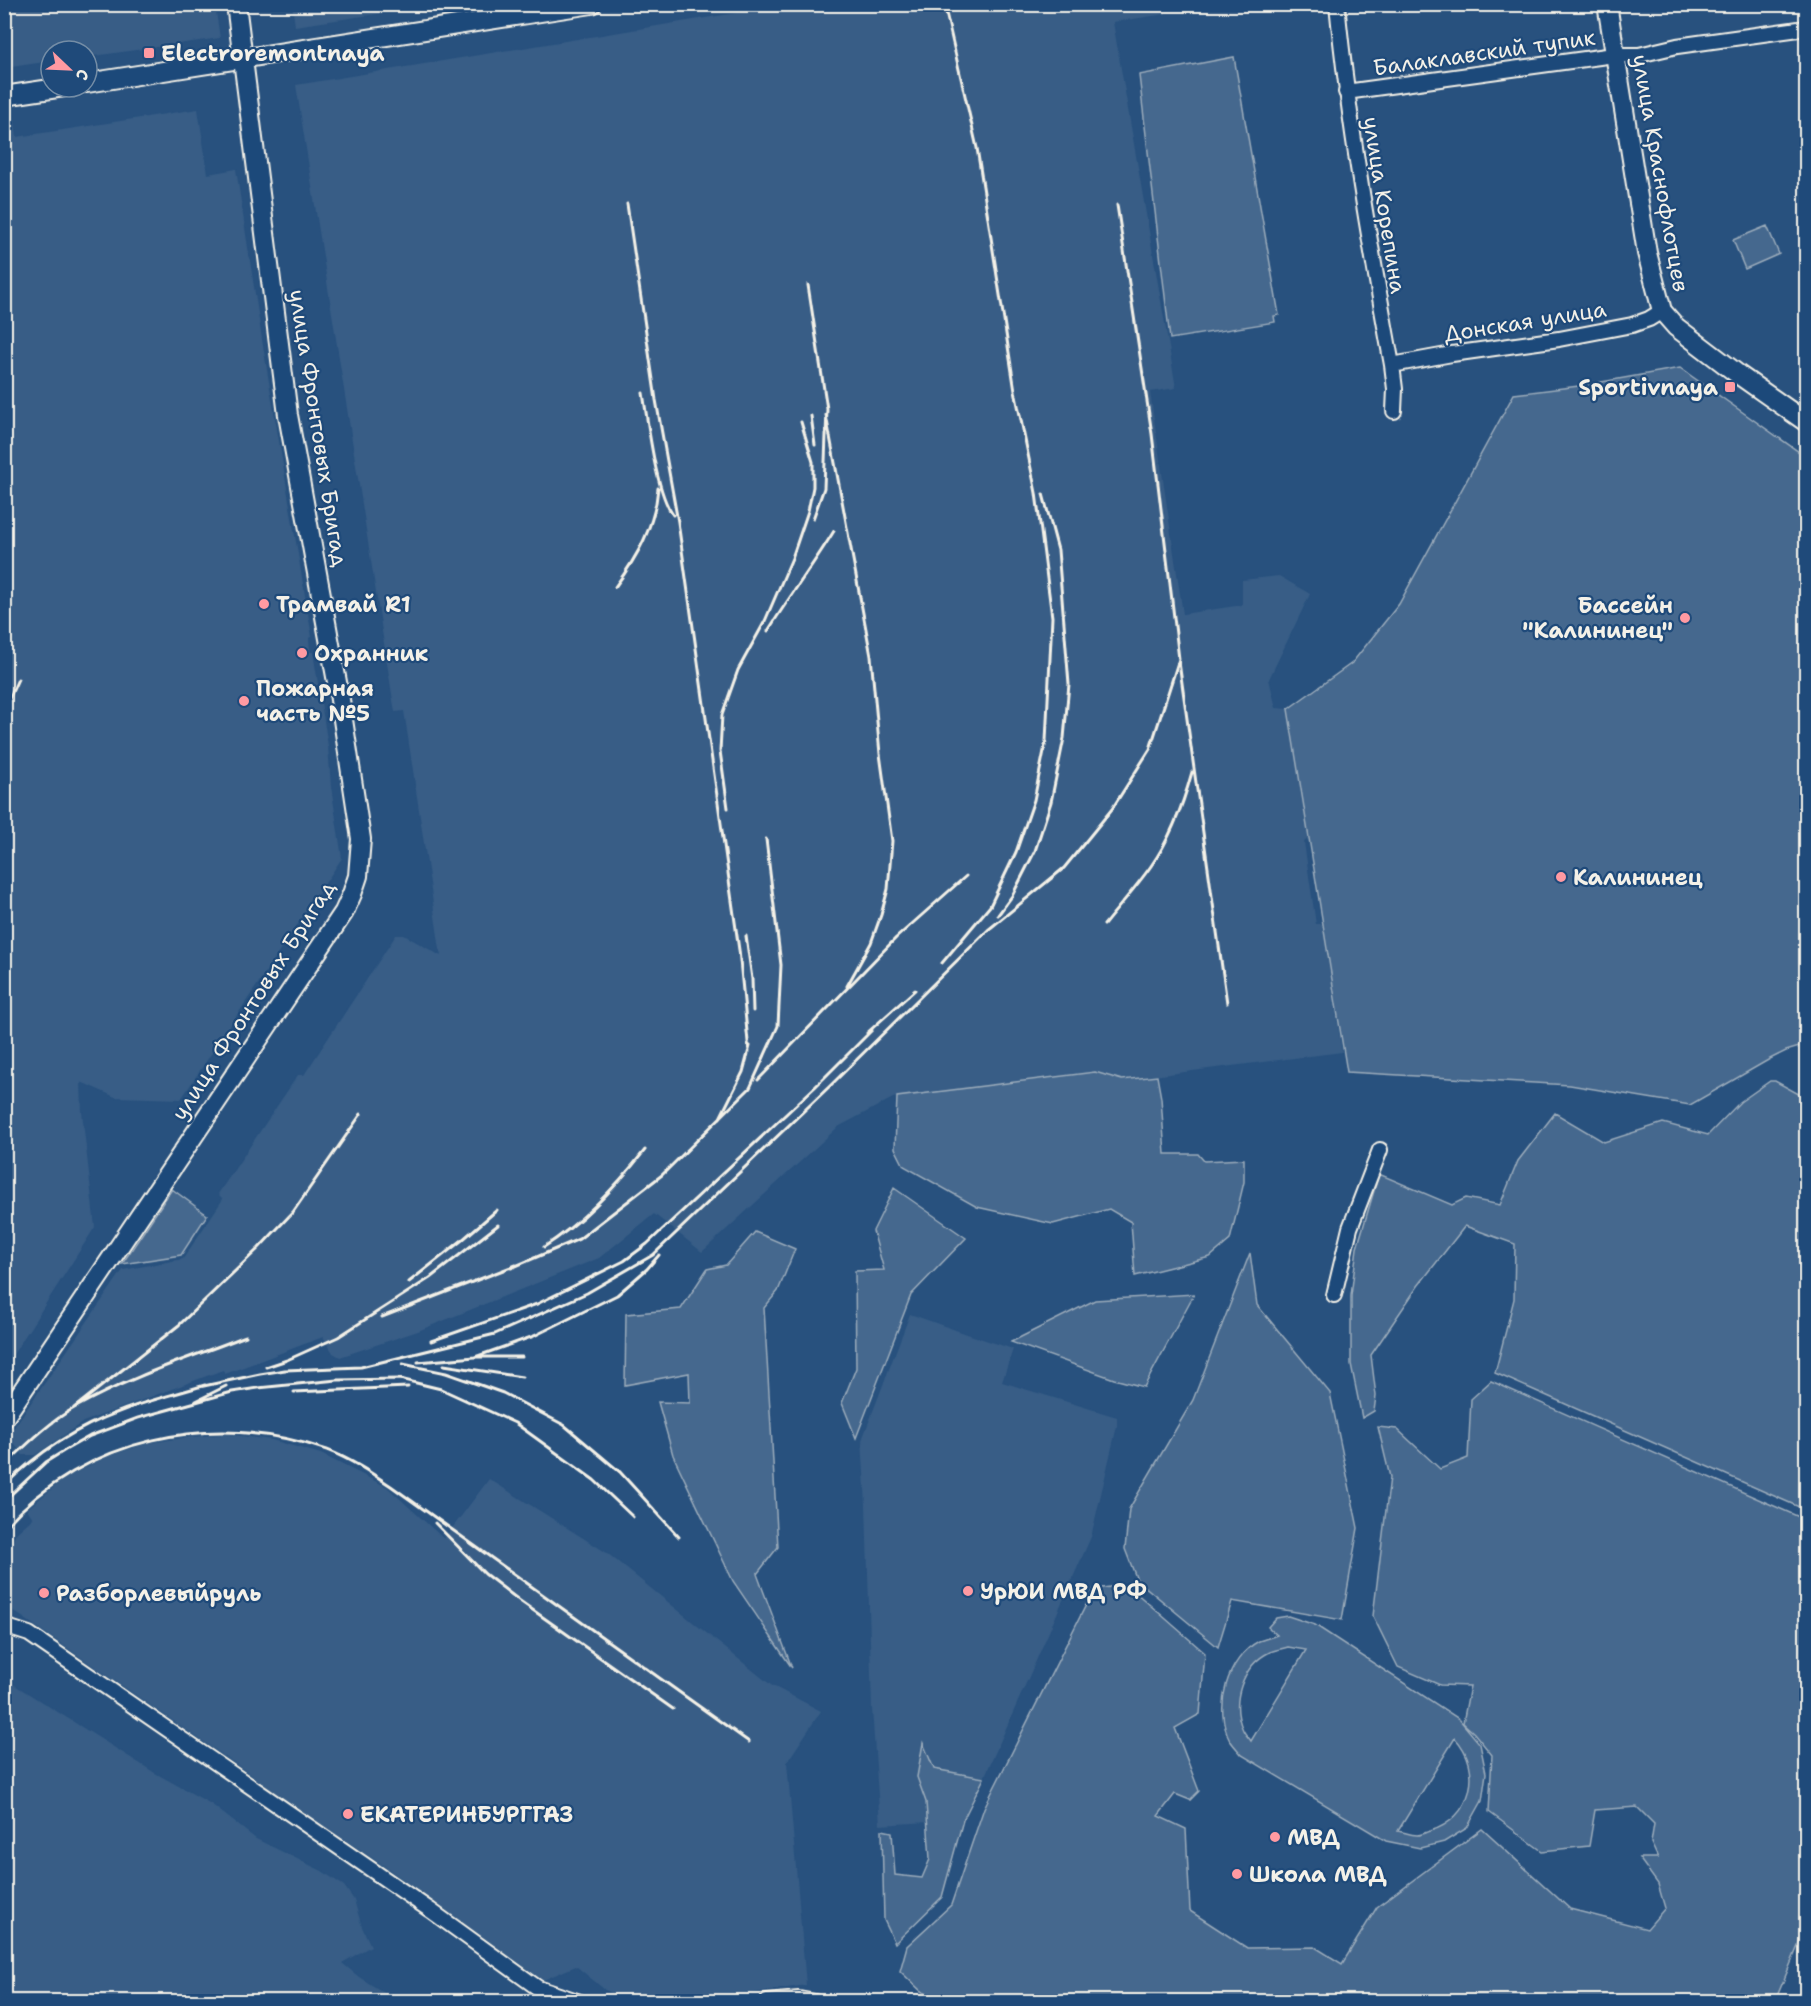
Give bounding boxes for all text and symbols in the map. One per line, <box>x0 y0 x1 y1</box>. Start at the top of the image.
street label: Балаклавский тупик <box>1371 23 1597 82</box>
north arrow <box>39 39 99 99</box>
place label: Electroremontnaya <box>161 39 385 68</box>
marker: Electroremontnaya <box>142 46 156 60</box>
street label: улица Краснофлотцев <box>1625 52 1696 294</box>
text: С <box>71 66 94 83</box>
street label: улица Корепина <box>1356 115 1413 296</box>
street label: улица Фронтовых Бригад <box>282 287 355 569</box>
street label: Донская улица <box>1442 294 1609 349</box>
place label: Sportivnaya <box>1578 373 1718 402</box>
marker: Sportivnaya <box>1723 380 1737 394</box>
place label: Трамвай R1 <box>276 590 411 619</box>
place label: Бассейн "Калининец" <box>1522 591 1673 645</box>
marker: Трамвай R1 <box>257 597 271 611</box>
marker: Бассейн "Калининец" <box>1678 611 1692 625</box>
place label: Охранник <box>314 639 429 668</box>
marker: Охранник <box>295 646 309 660</box>
place label: Пожарная часть №5 <box>256 674 374 728</box>
marker: Пожарная часть №5 <box>237 694 251 708</box>
place label: Калининец <box>1573 863 1703 892</box>
marker: Калининец <box>1554 870 1568 884</box>
street label: улица Фронтовых Бригад <box>165 875 342 1126</box>
place label: УрЮИ МВД РФ <box>980 1577 1147 1606</box>
place label: Разборлевыйруль <box>56 1579 261 1608</box>
marker: УрЮИ МВД РФ <box>961 1584 975 1598</box>
marker: Разборлевыйруль <box>37 1586 51 1600</box>
place label: ЕКАТЕРИНБУРГГАЗ <box>360 1800 573 1829</box>
marker: ЕКАТЕРИНБУРГГАЗ <box>341 1807 355 1821</box>
place label: МВД <box>1287 1823 1340 1852</box>
marker: МВД <box>1268 1830 1282 1844</box>
place label: Школа МВД <box>1249 1860 1387 1889</box>
marker: Школа МВД <box>1230 1867 1244 1881</box>

